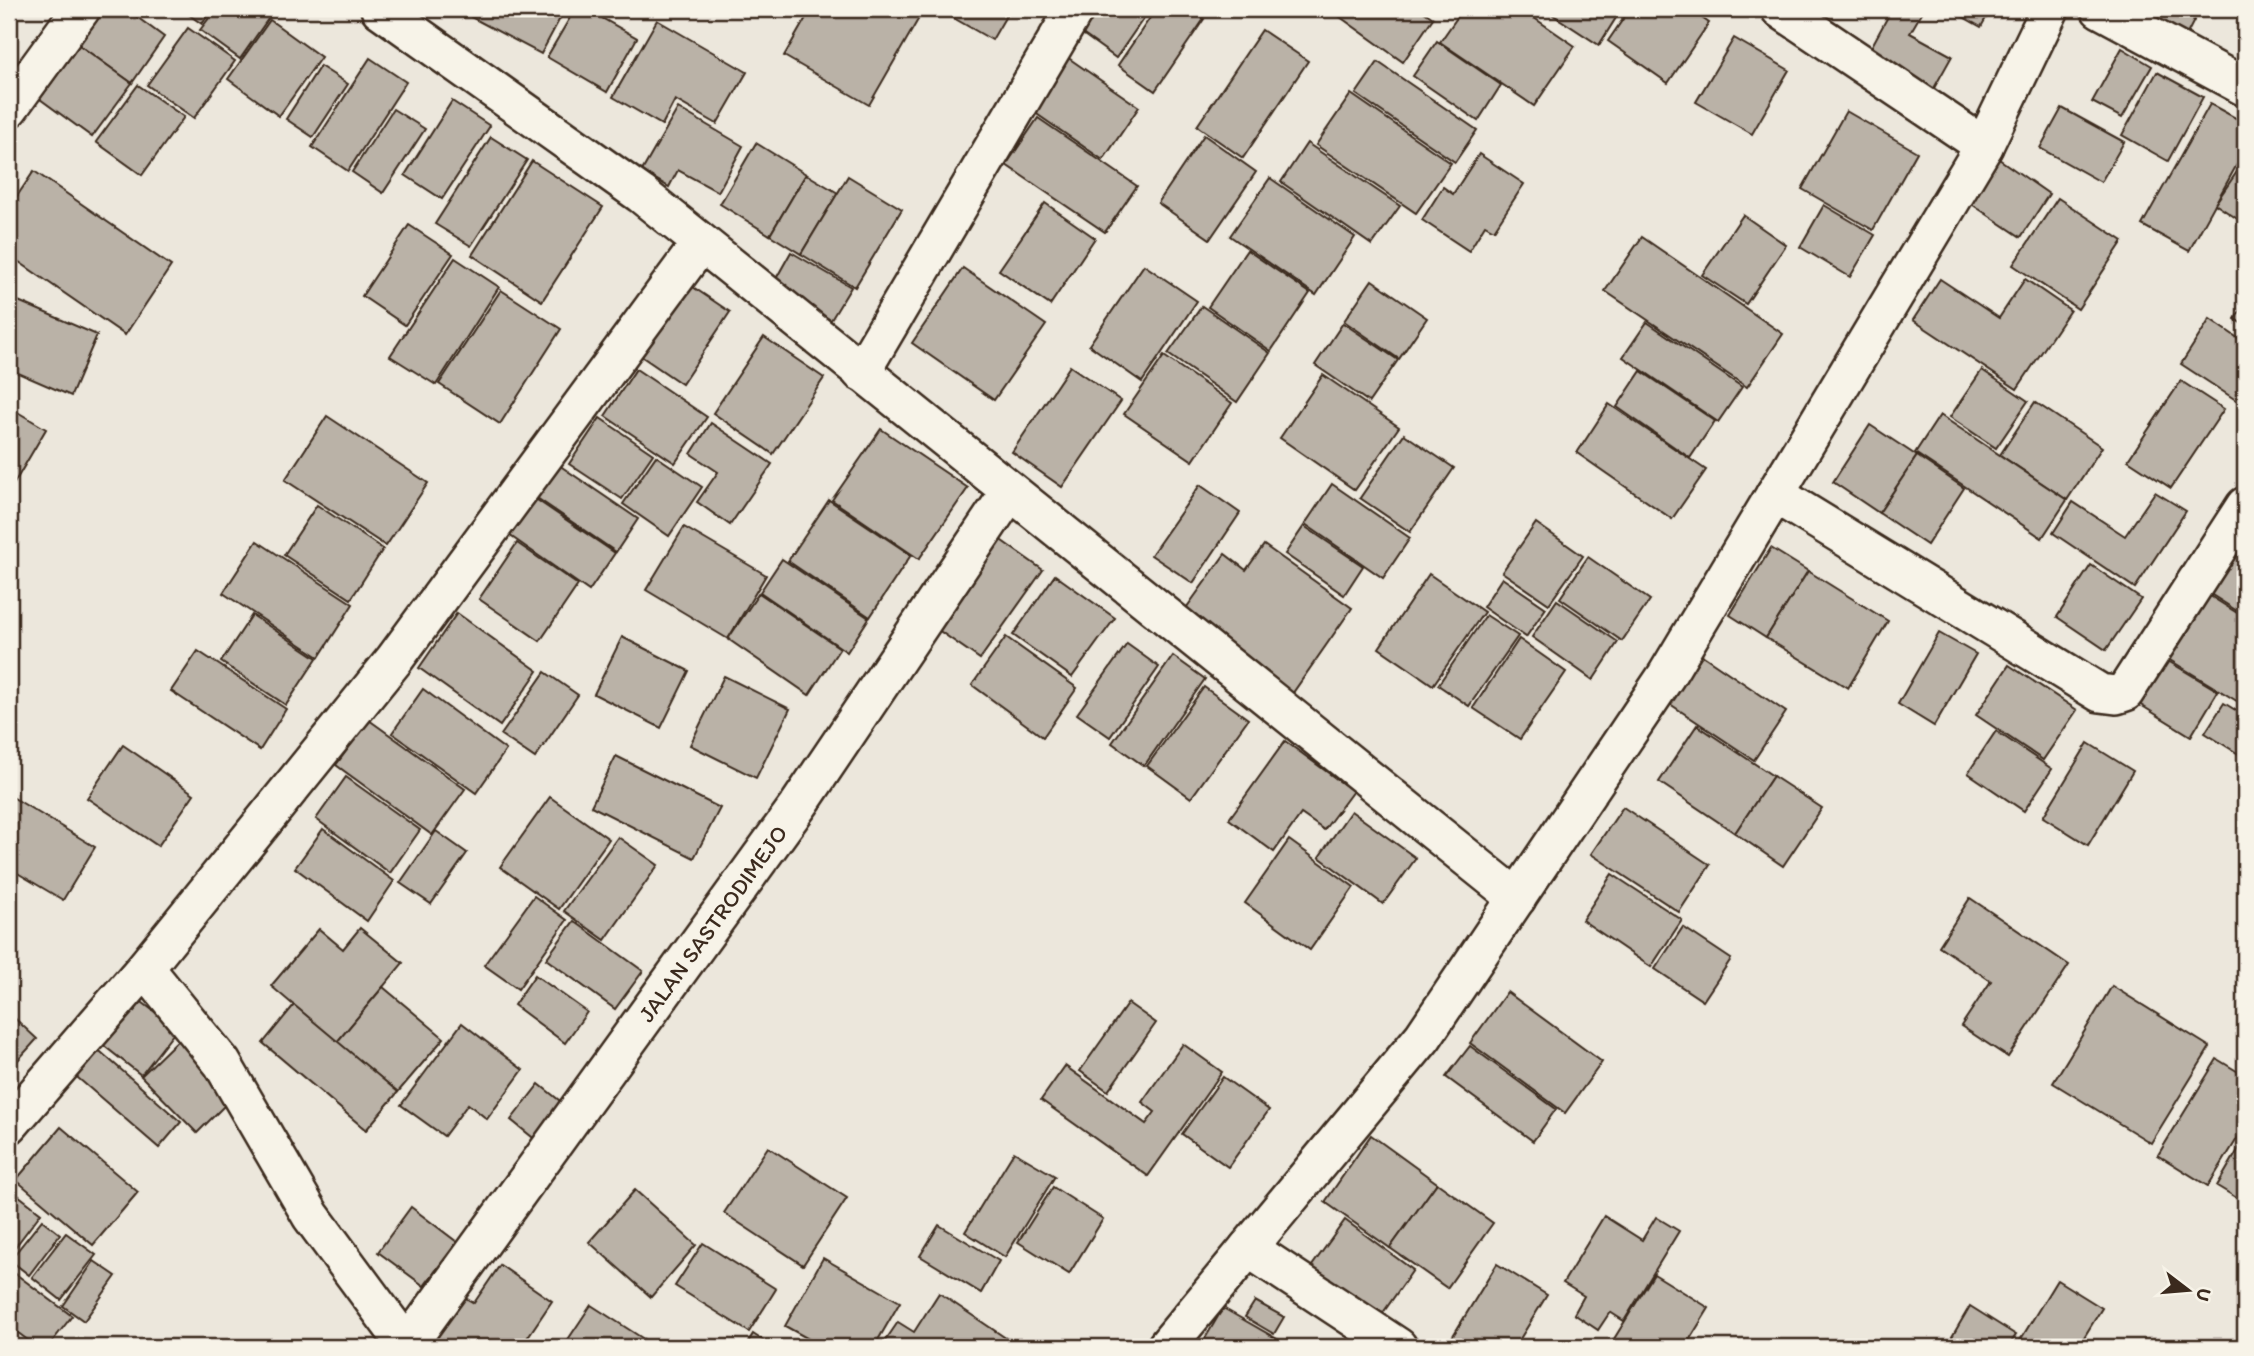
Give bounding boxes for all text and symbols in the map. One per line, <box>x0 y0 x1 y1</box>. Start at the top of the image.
street label: JALAN SASTRODIMEJO <box>632 820 793 1027</box>
north arrow <box>2152 1254 2222 1324</box>
text: U <box>2191 1285 2217 1304</box>

